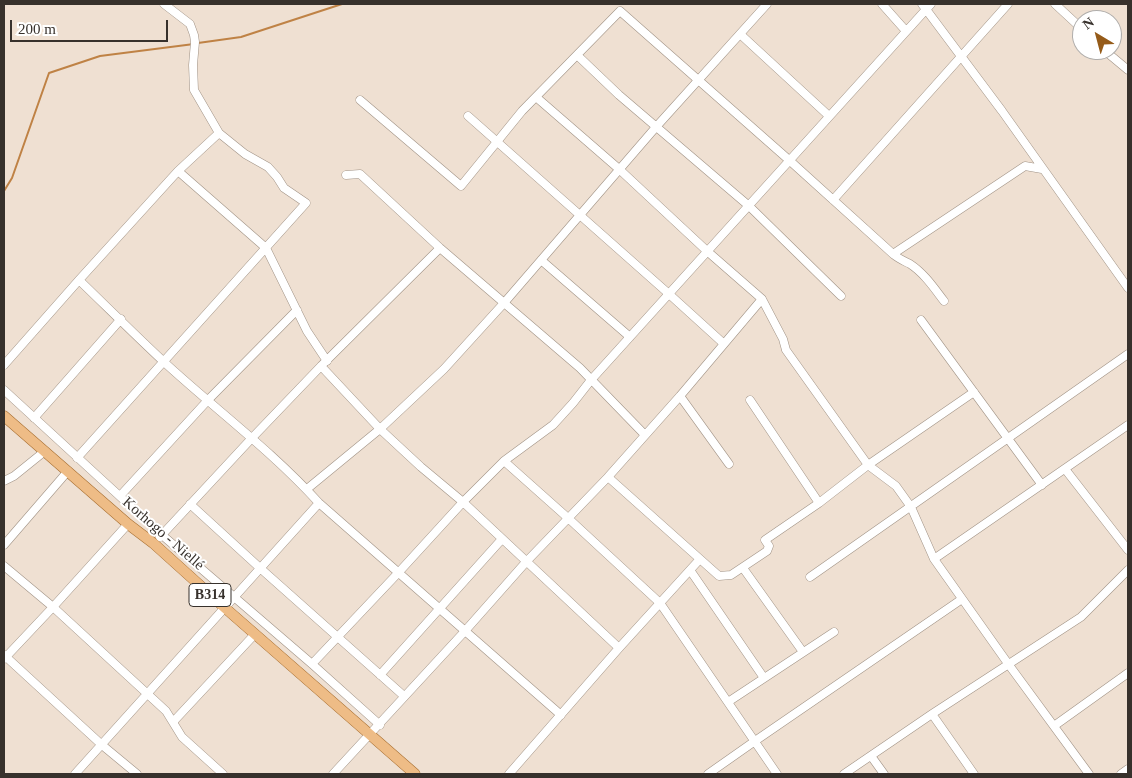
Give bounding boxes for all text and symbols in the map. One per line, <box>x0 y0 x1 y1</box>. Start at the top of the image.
scale bar <box>12 10 170 42</box>
north arrow <box>1072 10 1122 60</box>
text: N <box>1080 14 1097 32</box>
text: 200 m <box>18 21 56 37</box>
street label: Korhogo - Niellé <box>118 494 208 574</box>
road number: B314 <box>189 584 231 606</box>

